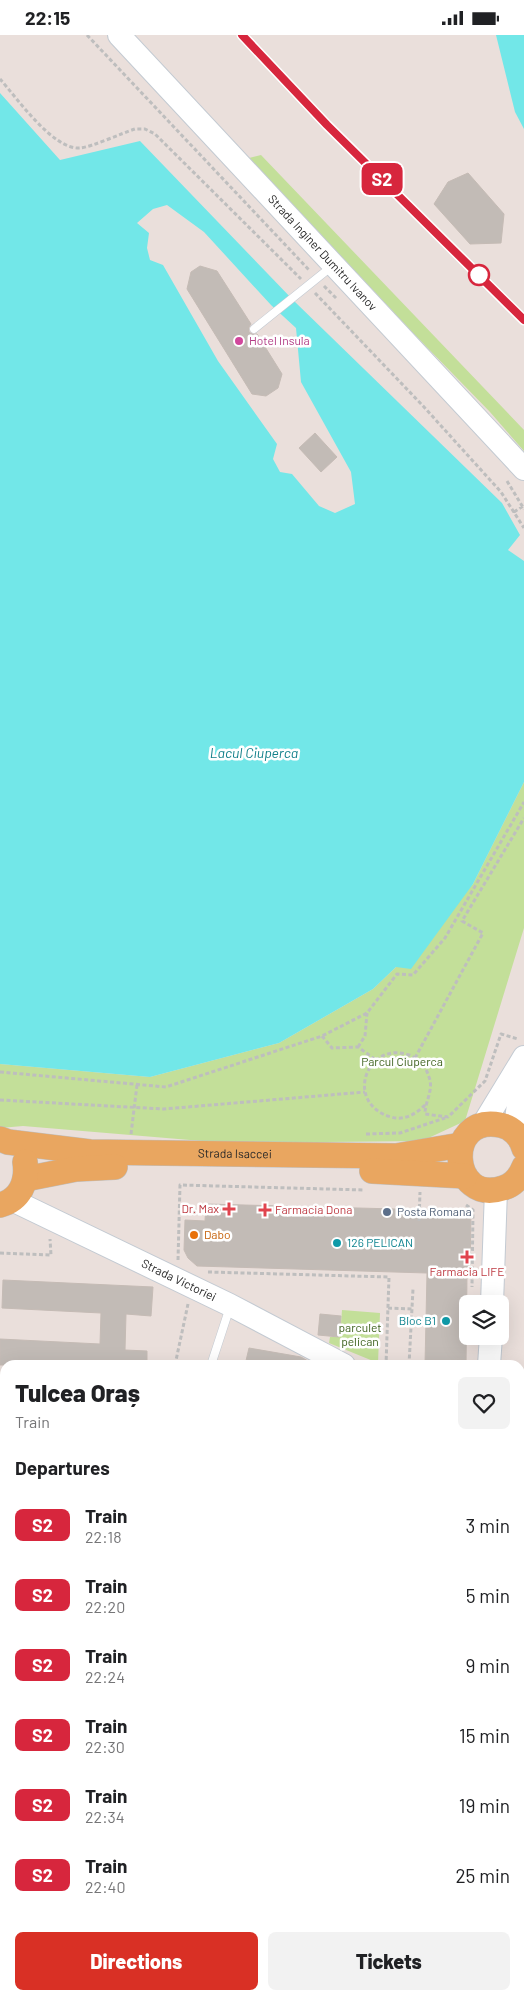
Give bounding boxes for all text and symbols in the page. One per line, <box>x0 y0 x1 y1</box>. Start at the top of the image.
text: 22:15 <box>25 6 70 29</box>
line badge: S2 <box>360 163 404 195</box>
text: S2 <box>372 168 392 190</box>
street label: Strada Inginer Dumitru Ivanov <box>266 191 381 313</box>
unlabelled marker <box>468 264 490 286</box>
place label: Hotel Insula <box>249 333 310 347</box>
marker: Hotel Insula <box>233 335 245 347</box>
water label: Lacul Ciuperca <box>210 744 298 761</box>
park label: Parcul Ciuperca <box>361 1054 443 1068</box>
street label: Strada Isaccei <box>198 1145 272 1160</box>
place label: Dr. Max <box>181 1201 219 1215</box>
place label: Farmacia Dona <box>275 1202 352 1216</box>
marker: Dr. Max <box>223 1203 235 1215</box>
marker: Farmacia Dona <box>259 1204 271 1216</box>
place label: Posta Romana <box>397 1204 472 1218</box>
marker: Posta Romana <box>381 1206 393 1218</box>
place label: Dabo <box>204 1227 230 1241</box>
marker: Dabo <box>188 1229 200 1241</box>
place label: 126 PELICAN <box>347 1235 413 1249</box>
marker: 126 PELICAN <box>331 1237 343 1249</box>
marker: Farmacia LIFE <box>461 1251 473 1263</box>
street label: Strada Victoriei <box>140 1255 219 1303</box>
place label: Farmacia LIFE <box>430 1264 504 1278</box>
map controls <box>459 1295 509 1345</box>
button: layers <box>459 1295 509 1345</box>
place label: Bloc B1 <box>399 1313 436 1327</box>
marker: Bloc B1 <box>440 1315 452 1327</box>
park label: parculet pelican <box>338 1320 382 1348</box>
button: heart <box>458 1377 510 1429</box>
text: Tulcea Oraș <box>15 1378 140 1407</box>
text: Train <box>15 1412 50 1431</box>
text: Departures <box>15 1456 110 1479</box>
text: Train <box>85 1504 127 1527</box>
text: S2 <box>32 1514 53 1536</box>
text: 3 min <box>466 1514 510 1537</box>
text: 22:18 <box>85 1527 122 1546</box>
text: Train <box>85 1574 127 1597</box>
text: S2 <box>32 1584 53 1606</box>
text: 5 min <box>466 1584 510 1607</box>
text: 22:20 <box>85 1597 125 1616</box>
text: Train <box>85 1644 127 1667</box>
text: S2 <box>32 1654 53 1676</box>
text: 9 min <box>466 1654 510 1677</box>
text: 22:24 <box>85 1667 125 1686</box>
text: Train <box>85 1714 127 1737</box>
text: S2 <box>32 1724 53 1746</box>
text: 15 min <box>459 1724 510 1747</box>
text: 22:30 <box>85 1737 125 1756</box>
text: Train <box>85 1784 127 1807</box>
text: S2 <box>32 1794 53 1816</box>
text: 19 min <box>459 1794 510 1817</box>
text: 22:34 <box>85 1807 125 1826</box>
text: Train <box>85 1854 127 1877</box>
text: S2 <box>32 1864 53 1886</box>
text: 25 min <box>455 1864 510 1887</box>
text: 22:40 <box>85 1877 125 1896</box>
button: Directions <box>15 1932 258 1990</box>
button: Tickets <box>268 1932 510 1990</box>

